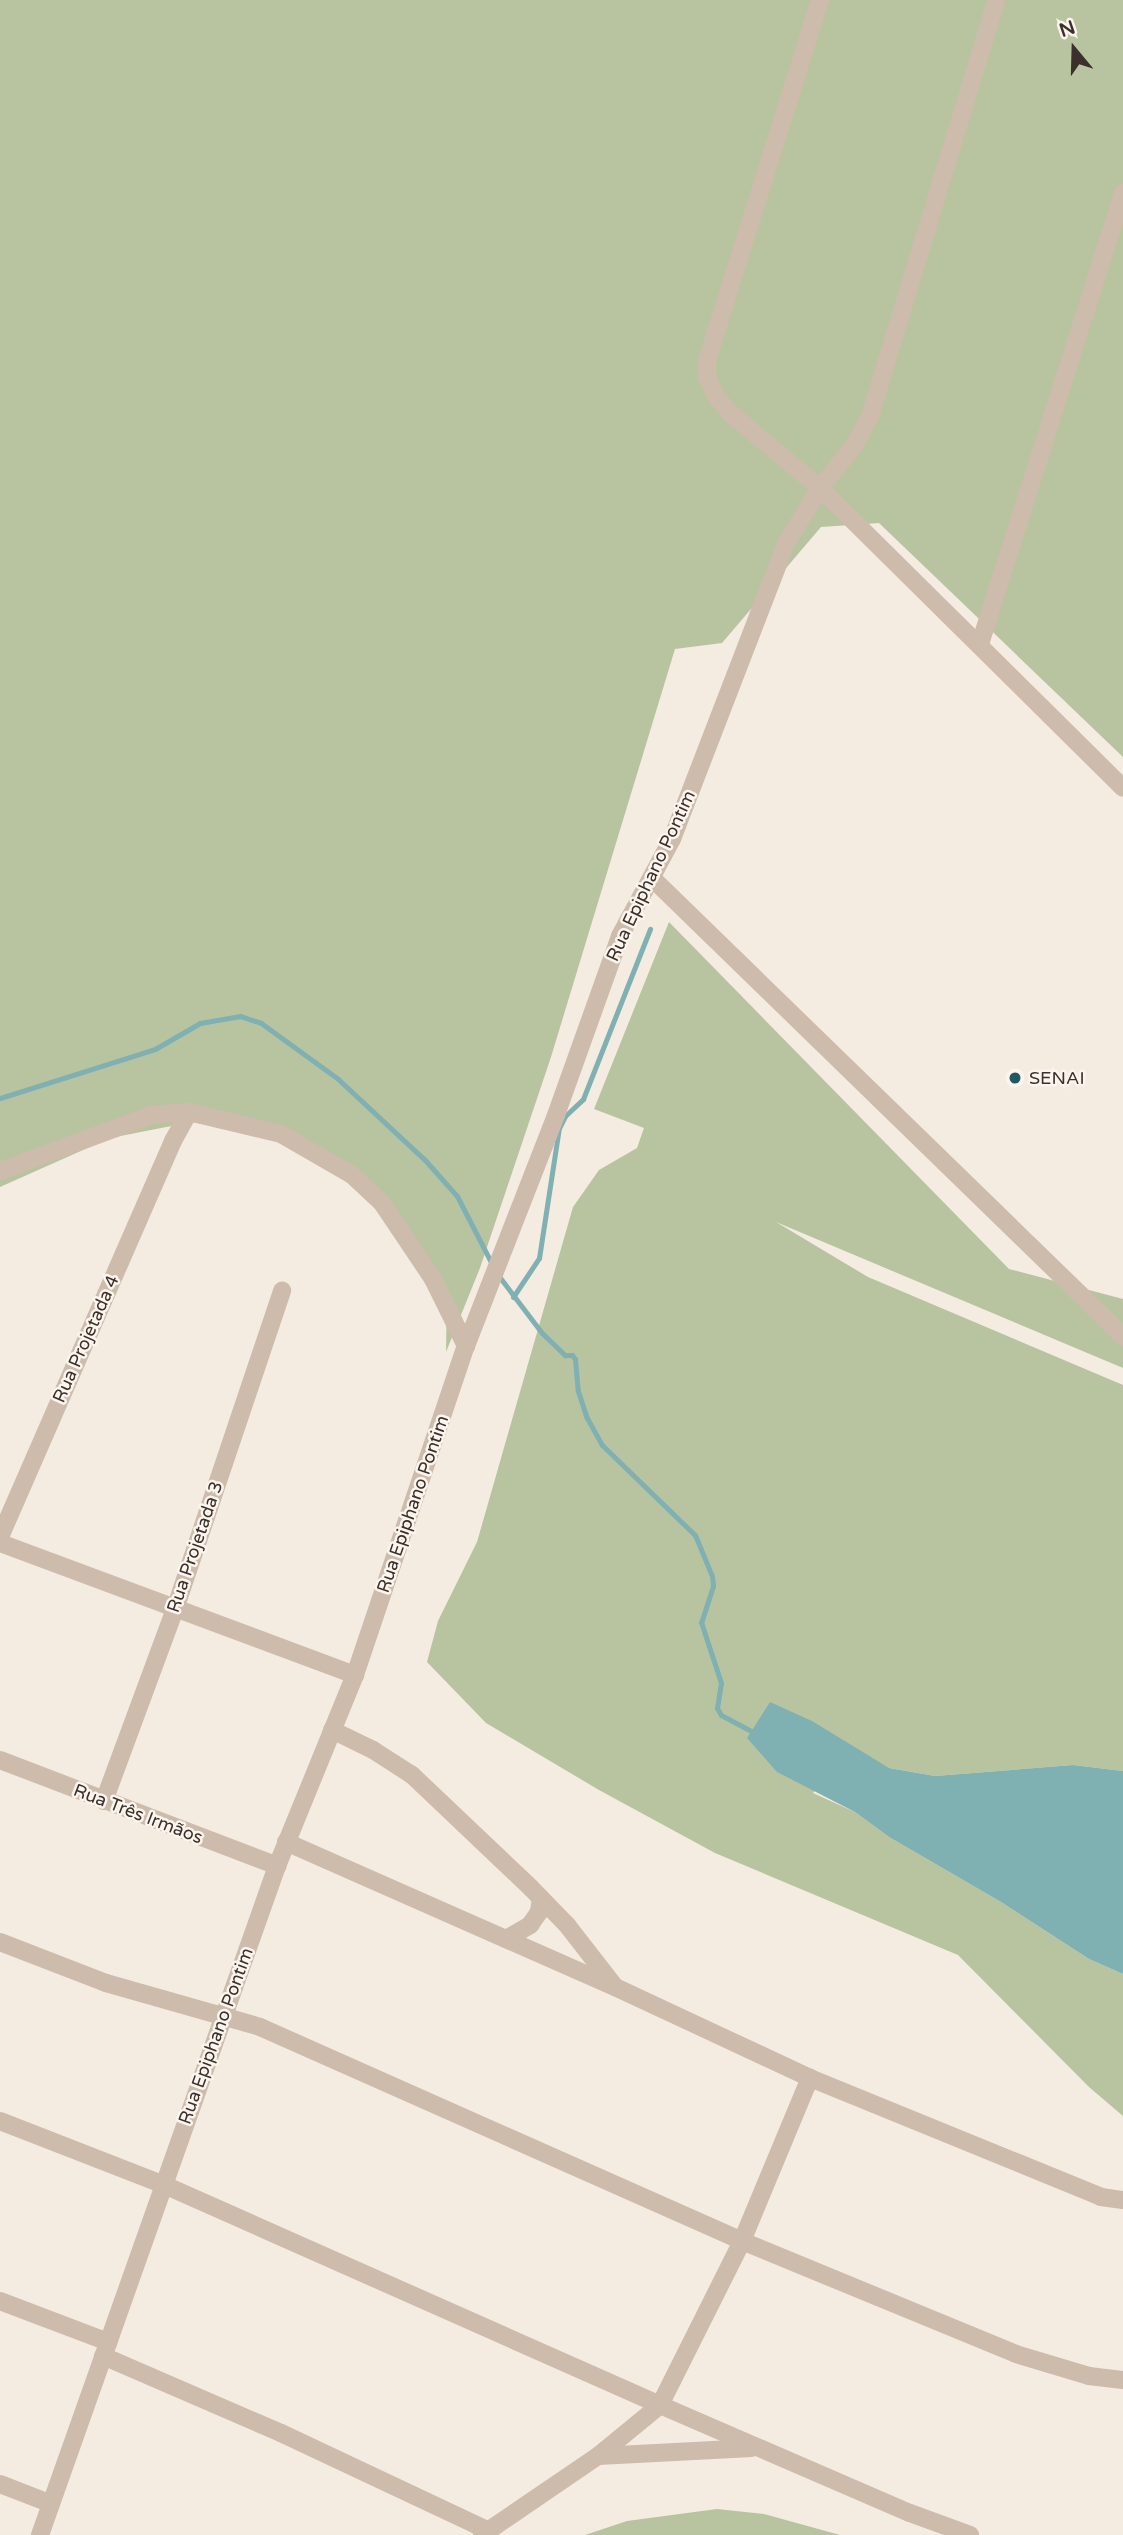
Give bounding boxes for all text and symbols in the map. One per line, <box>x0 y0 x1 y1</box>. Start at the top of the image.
north arrow <box>1039 14 1109 84</box>
text: N <box>1056 16 1078 42</box>
street label: Rua Epiphano Pontim <box>602 787 700 965</box>
place label: SENAI <box>1029 1067 1085 1089</box>
marker: SENAI <box>1007 1070 1023 1086</box>
street label: Rua Projetada 4 <box>48 1272 124 1406</box>
street label: Rua Epiphano Pontim <box>372 1412 454 1596</box>
street label: Rua Projetada 3 <box>162 1479 228 1615</box>
street label: Rua Três Irmãos <box>70 1779 206 1849</box>
street label: Rua Epiphano Pontim <box>174 1945 258 2127</box>

